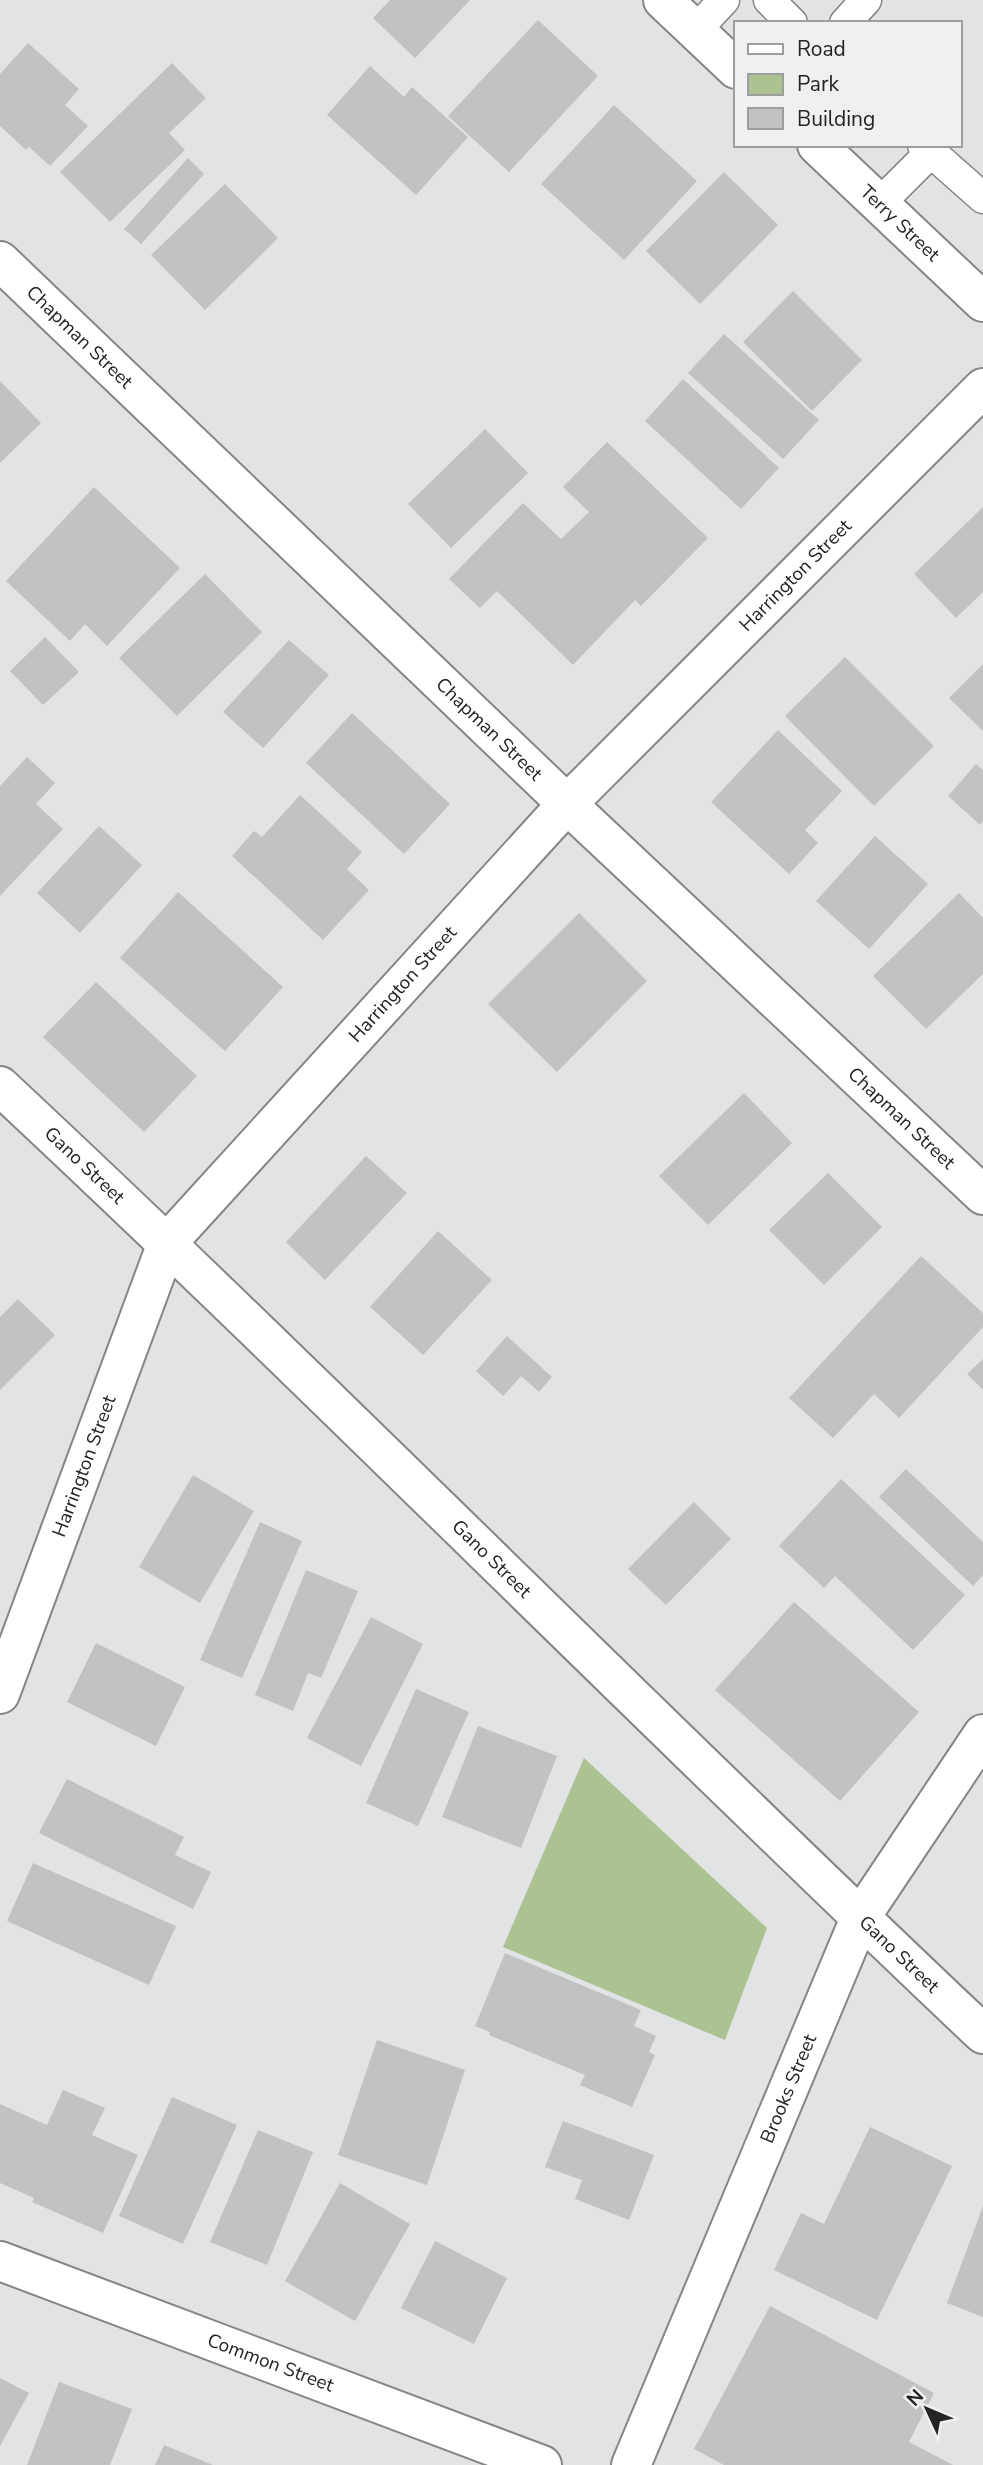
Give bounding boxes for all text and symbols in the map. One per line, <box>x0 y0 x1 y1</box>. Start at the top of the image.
legend <box>734 21 962 147</box>
text: Road <box>797 35 846 63</box>
text: Park <box>797 70 839 98</box>
text: Building <box>797 105 875 133</box>
street label: Terry Street <box>854 179 946 268</box>
street label: Chapman Street <box>20 280 139 395</box>
street label: Harrington Street <box>734 513 858 637</box>
street label: Chapman Street <box>430 672 548 787</box>
street label: Harrington Street <box>343 920 463 1048</box>
street label: Chapman Street <box>842 1061 961 1175</box>
street label: Gano Street <box>39 1121 131 1210</box>
street label: Harrington Street <box>46 1391 123 1541</box>
street label: Gano Street <box>446 1514 537 1604</box>
street label: Gano Street <box>853 1910 945 1999</box>
street label: Brooks Street <box>754 2030 823 2147</box>
street label: Common Street <box>203 2327 338 2399</box>
north arrow <box>892 2374 962 2444</box>
text: N <box>901 2384 930 2412</box>

